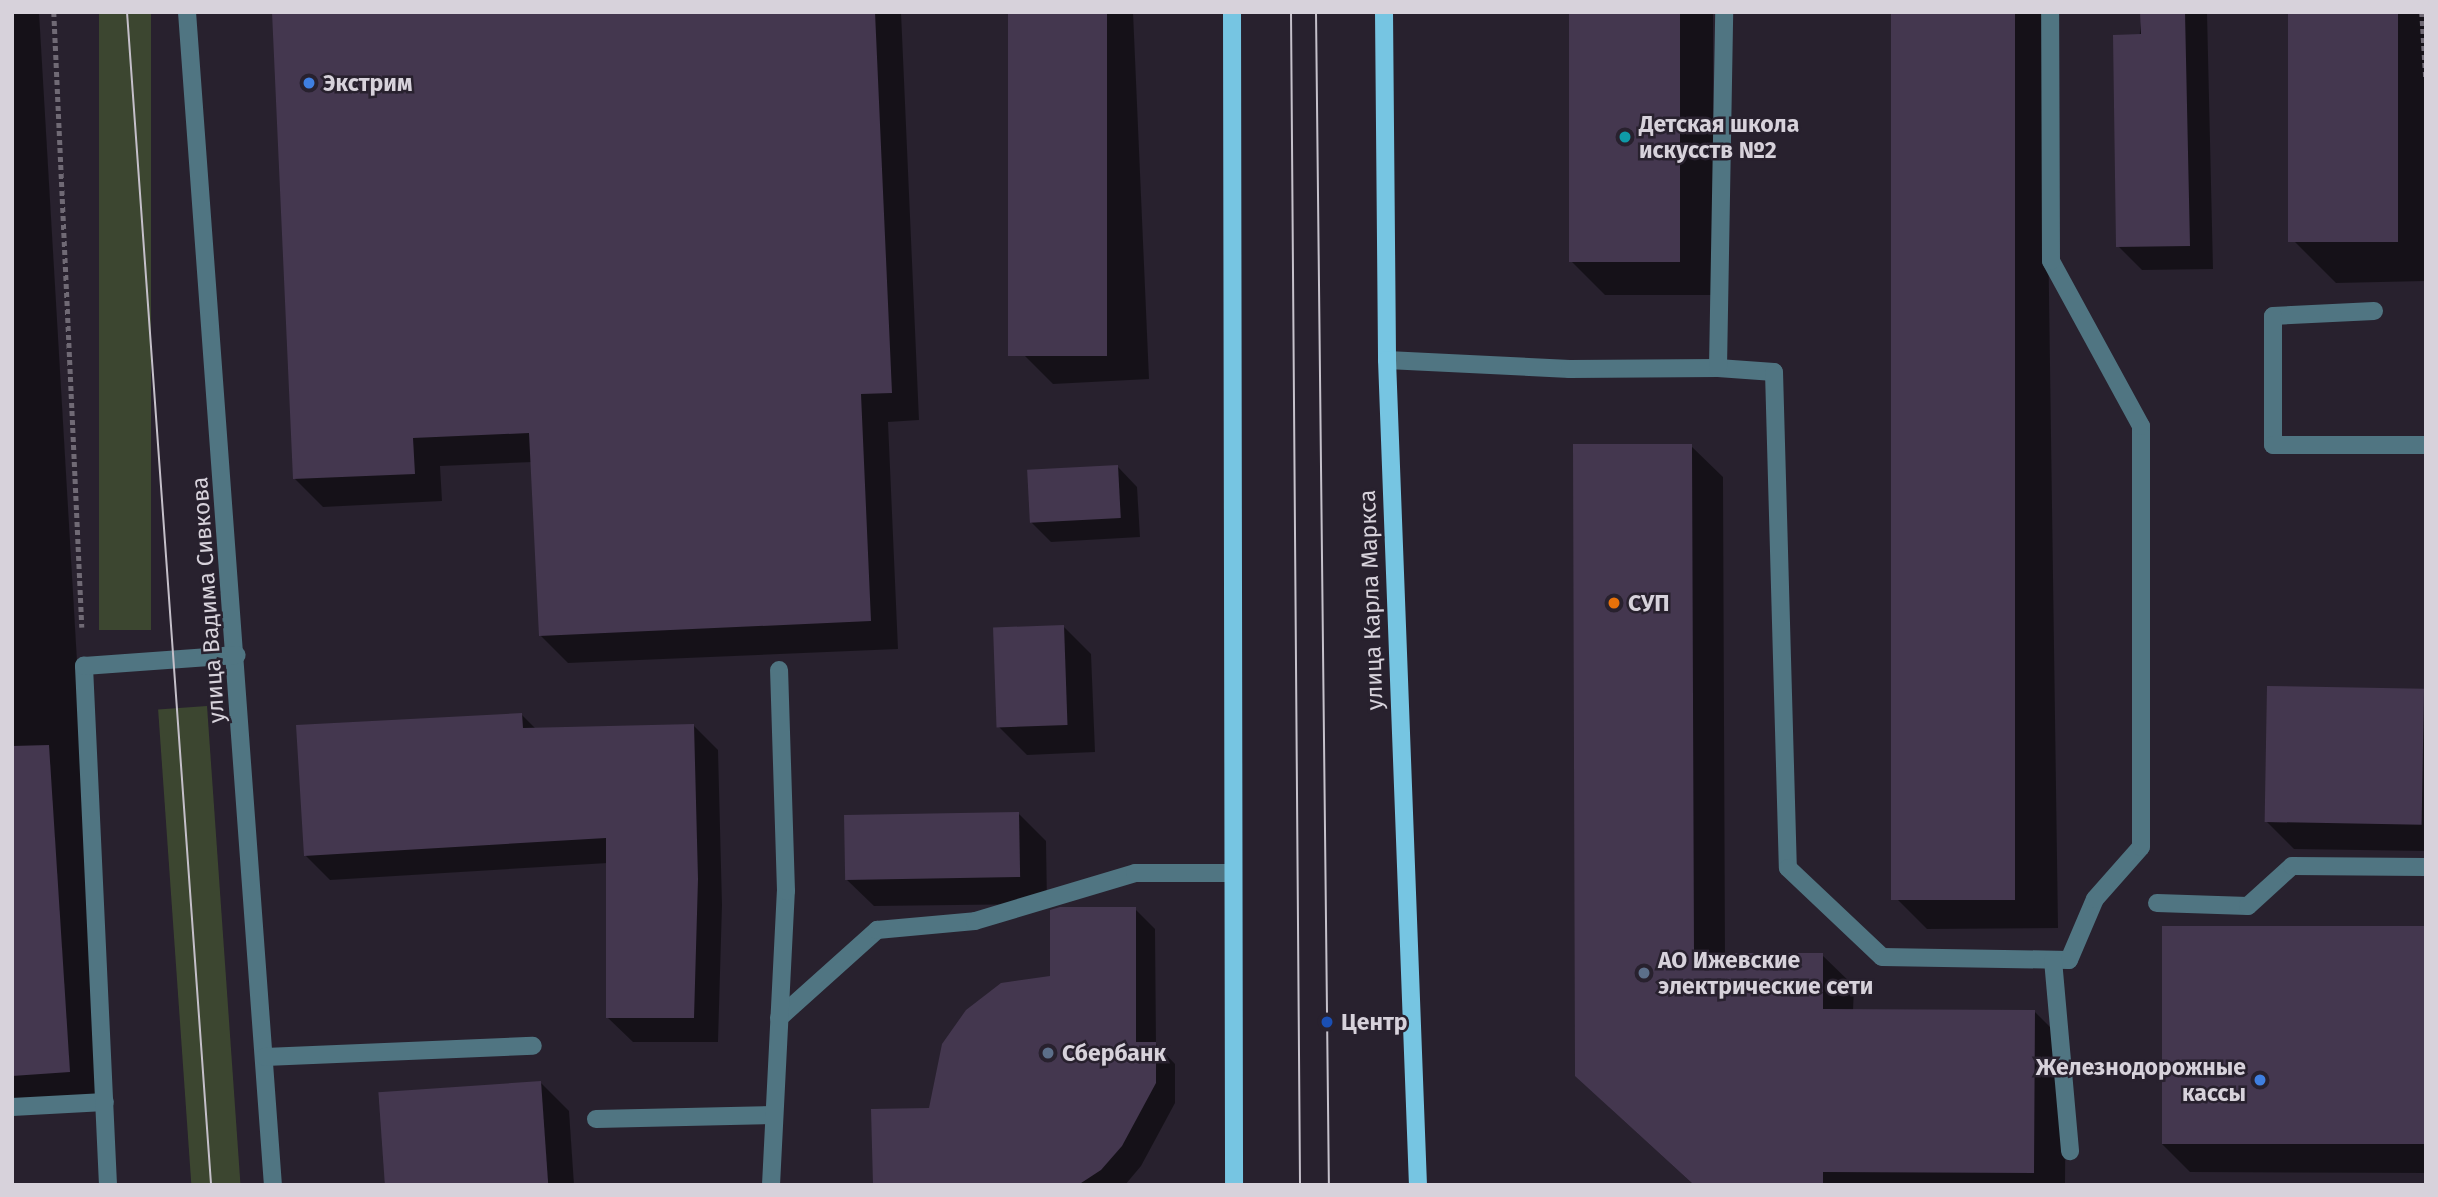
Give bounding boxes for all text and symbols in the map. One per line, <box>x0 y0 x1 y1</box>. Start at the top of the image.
place label: Экстрим <box>323 69 412 97</box>
marker: Экстрим <box>301 75 317 91</box>
place label: Детская школа искусств №2 <box>1639 110 1799 164</box>
marker: Детская школа искусств №2 <box>1617 129 1633 145</box>
street label: улица Вадима Сивкова <box>186 476 230 724</box>
street label: улица Карла Маркса <box>1353 489 1389 711</box>
place label: СУП <box>1628 589 1670 617</box>
marker: СУП <box>1606 595 1622 611</box>
place label: АО Ижевские электрические сети <box>1658 946 1873 1000</box>
marker: АО Ижевские электрические сети <box>1636 965 1652 981</box>
place label: Центр <box>1341 1008 1408 1036</box>
marker: Центр <box>1319 1014 1335 1030</box>
place label: Сбербанк <box>1062 1039 1166 1067</box>
marker: Сбербанк <box>1040 1045 1056 1061</box>
place label: Железнодорожные кассы <box>2036 1053 2246 1107</box>
marker: Железнодорожные кассы <box>2252 1072 2268 1088</box>

